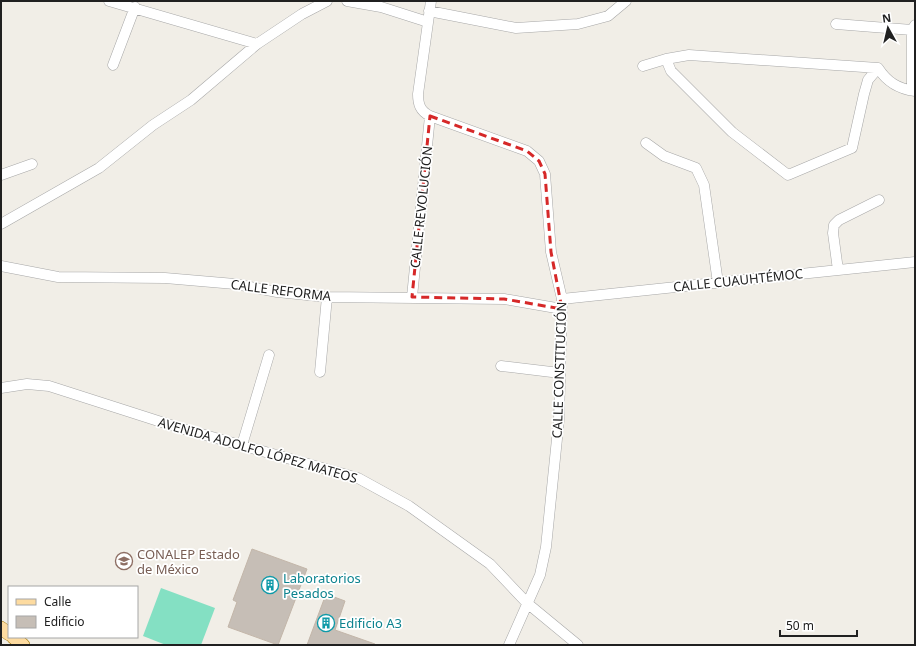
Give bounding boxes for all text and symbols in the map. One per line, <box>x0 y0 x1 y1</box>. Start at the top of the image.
north arrow <box>868 8 908 48</box>
text: N <box>881 10 892 26</box>
street label: CALLE REVOLUCIÓN <box>406 145 436 269</box>
street label: CALLE CUAUHTÉMOC <box>672 264 804 296</box>
street label: CALLE REFORMA <box>230 275 333 305</box>
street label: CALLE CONSTITUCIÓN <box>548 301 570 439</box>
street label: AVENIDA ADOLFO LÓPEZ MATEOS <box>156 413 360 487</box>
place label: CONALEP Estado de México <box>137 545 240 578</box>
school or university icon: CONALEP Estado de México <box>114 551 134 571</box>
place label: Laboratorios Pesados <box>283 569 361 602</box>
building icon: Laboratorios Pesados <box>260 575 280 595</box>
legend <box>8 586 138 638</box>
text: Calle <box>44 593 72 610</box>
scale bar <box>780 612 857 638</box>
text: Edificio <box>44 613 85 630</box>
building icon: Edificio A3 <box>316 613 336 633</box>
place label: Edificio A3 <box>339 614 402 632</box>
text: 50 m <box>786 617 814 634</box>

